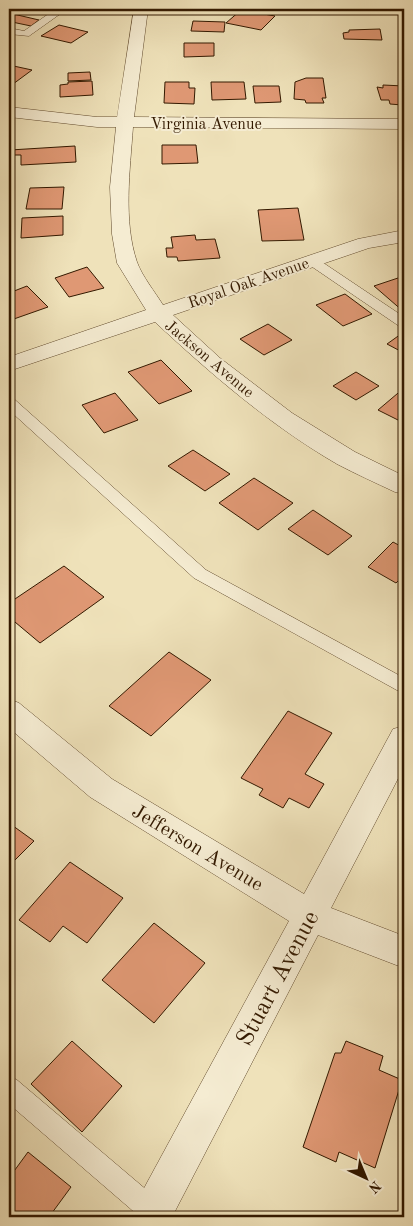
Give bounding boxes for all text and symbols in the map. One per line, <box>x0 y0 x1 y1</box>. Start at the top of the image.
street label: Virginia Avenue <box>150 117 262 133</box>
street label: Royal Oak Avenue <box>186 256 311 312</box>
street label: Jackson Avenue <box>161 318 256 401</box>
street label: Jefferson Avenue <box>128 802 266 896</box>
street label: Stuart Avenue <box>233 907 324 1050</box>
north arrow <box>340 1154 390 1204</box>
text: N <box>365 1178 383 1196</box>

